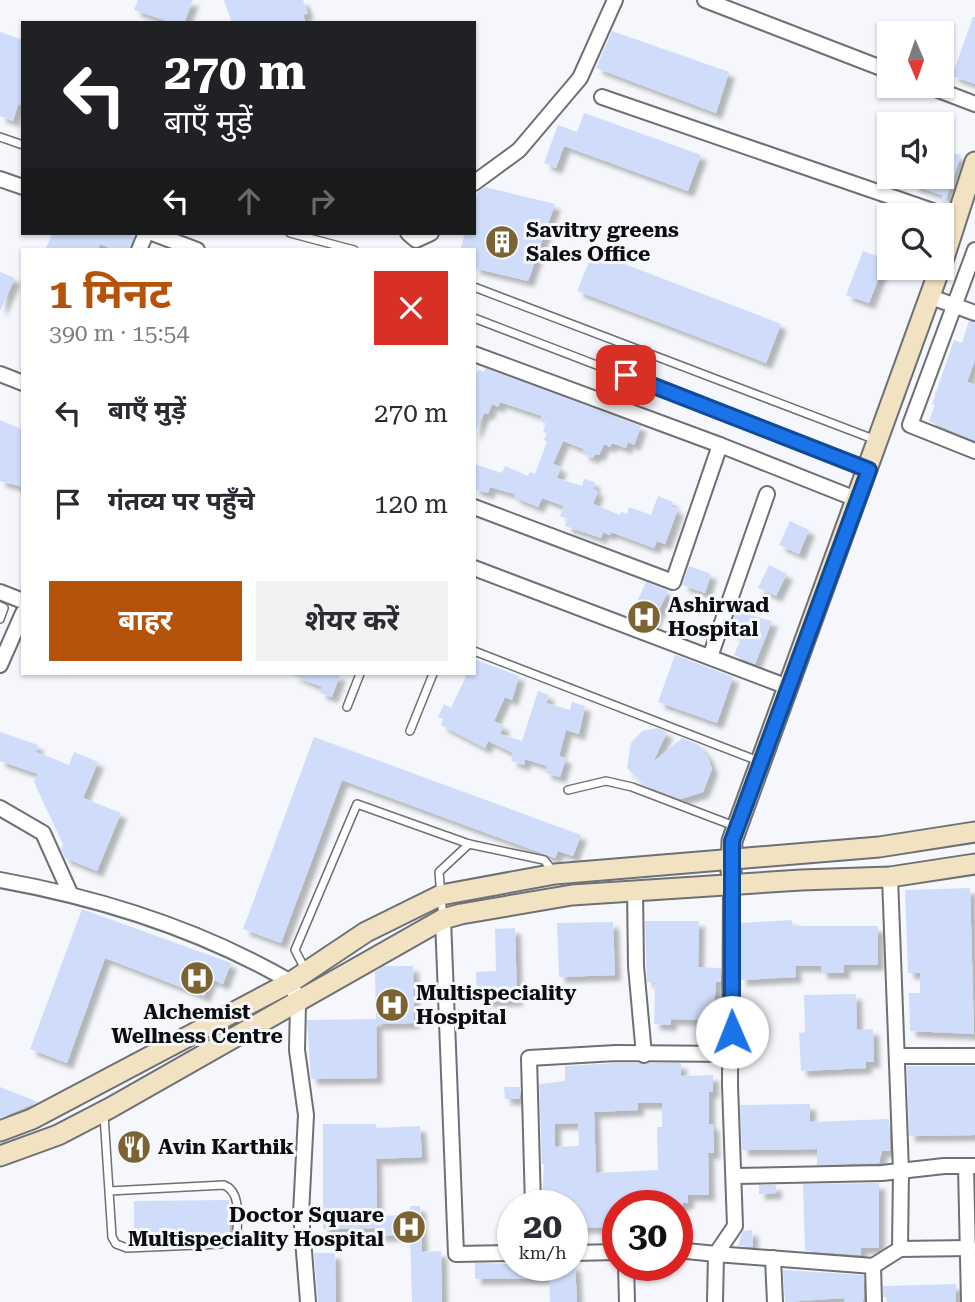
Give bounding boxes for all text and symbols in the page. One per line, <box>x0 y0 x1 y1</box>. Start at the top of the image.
north arrow <box>877 21 954 98</box>
map controls <box>877 21 954 280</box>
text: 270 m <box>164 44 306 101</box>
icon: left <box>49 49 140 140</box>
text: बाएँ मुड़ें <box>164 103 253 141</box>
button: sound <box>877 112 954 189</box>
icon: left <box>157 182 195 220</box>
icon: ahead <box>230 182 268 220</box>
icon: right <box>303 182 341 220</box>
button: search <box>877 203 954 280</box>
place label: Savitry greens Sales Office <box>526 218 679 266</box>
building icon: Savitry greens Sales Office <box>483 223 521 261</box>
text: 1 मिनट <box>49 269 171 318</box>
button: close <box>374 271 448 345</box>
text: 390 m · 15:54 <box>49 320 189 347</box>
pin <box>596 345 656 405</box>
icon: arrive <box>607 356 645 394</box>
icon: left <box>49 394 87 432</box>
text: बाएँ मुड़ें <box>108 395 186 425</box>
text: 270 m <box>374 398 448 428</box>
icon: arrive <box>49 485 87 523</box>
text: गंतव्य पर पहुँचे <box>108 486 255 516</box>
text: 120 m <box>374 489 448 519</box>
button: बाहर <box>49 581 242 661</box>
button: शेयर करें <box>256 581 448 661</box>
place label: Ashirwad Hospital <box>668 593 769 641</box>
hospital icon: Ashirwad Hospital <box>625 598 663 636</box>
hospital icon: Alchemist Wellness Centre <box>178 959 216 997</box>
place label: Multispeciality Hospital <box>416 981 577 1029</box>
hospital icon: Multispeciality Hospital <box>373 986 411 1024</box>
position arrow <box>695 995 769 1069</box>
place label: Alchemist Wellness Centre <box>111 1000 283 1048</box>
restaurant icon: Avin Karthik <box>115 1128 153 1166</box>
place label: Avin Karthik <box>158 1135 294 1159</box>
speed limit sign: 30 <box>602 1190 693 1281</box>
place label: Doctor Square Multispeciality Hospital <box>128 1203 384 1251</box>
text: 20 <box>523 1206 562 1247</box>
hospital icon: Doctor Square Multispeciality Hospital <box>390 1208 428 1246</box>
text: km/h <box>518 1242 567 1263</box>

